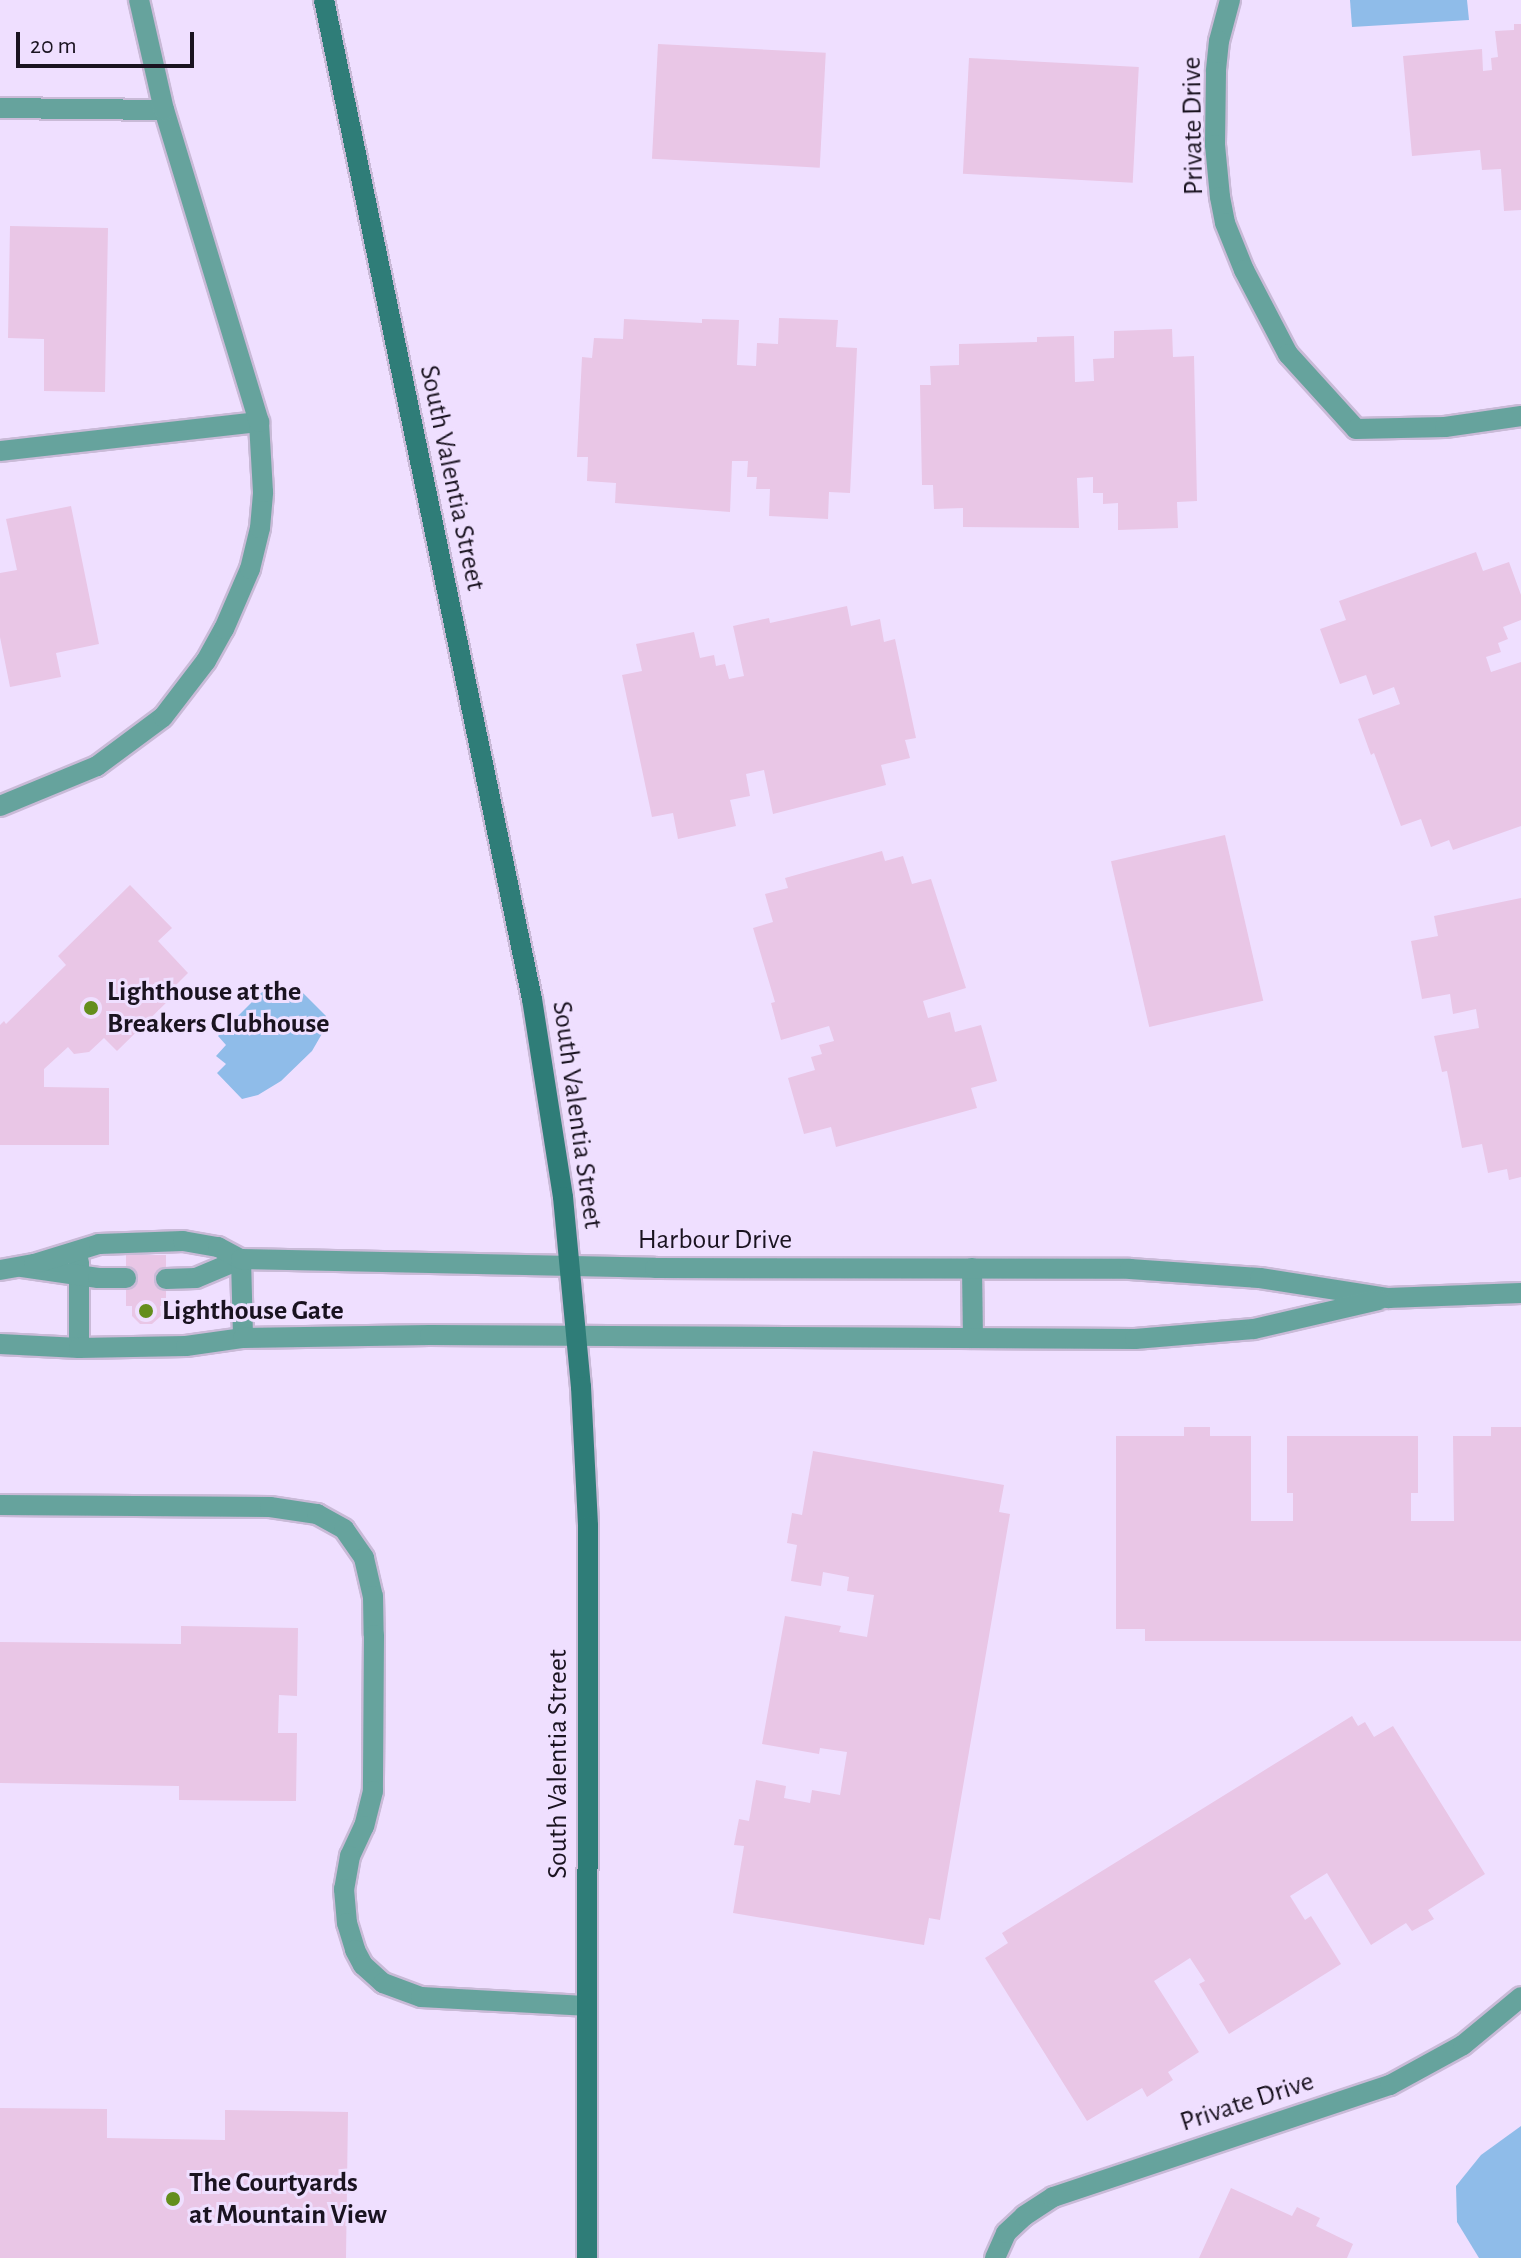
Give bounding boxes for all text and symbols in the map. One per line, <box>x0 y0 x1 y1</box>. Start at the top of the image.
scale bar <box>20 16 198 66</box>
text: 20 m <box>30 34 77 58</box>
street label: Private Drive <box>1175 56 1211 196</box>
street label: South Valentia Street <box>412 362 492 594</box>
place label: Lighthouse at the Breakers Clubhouse <box>107 975 329 1041</box>
marker: Lighthouse at the Breakers Clubhouse <box>82 999 100 1017</box>
street label: South Valentia Street <box>544 999 610 1231</box>
street label: Harbour Drive <box>638 1223 792 1257</box>
place label: Lighthouse Gate <box>162 1294 344 1328</box>
marker: Lighthouse Gate <box>137 1302 155 1320</box>
street label: South Valentia Street <box>541 1649 575 1879</box>
street label: Private Drive <box>1176 2065 1318 2139</box>
place label: The Courtyards at Mountain View <box>189 2166 387 2232</box>
marker: The Courtyards at Mountain View <box>164 2190 182 2208</box>

